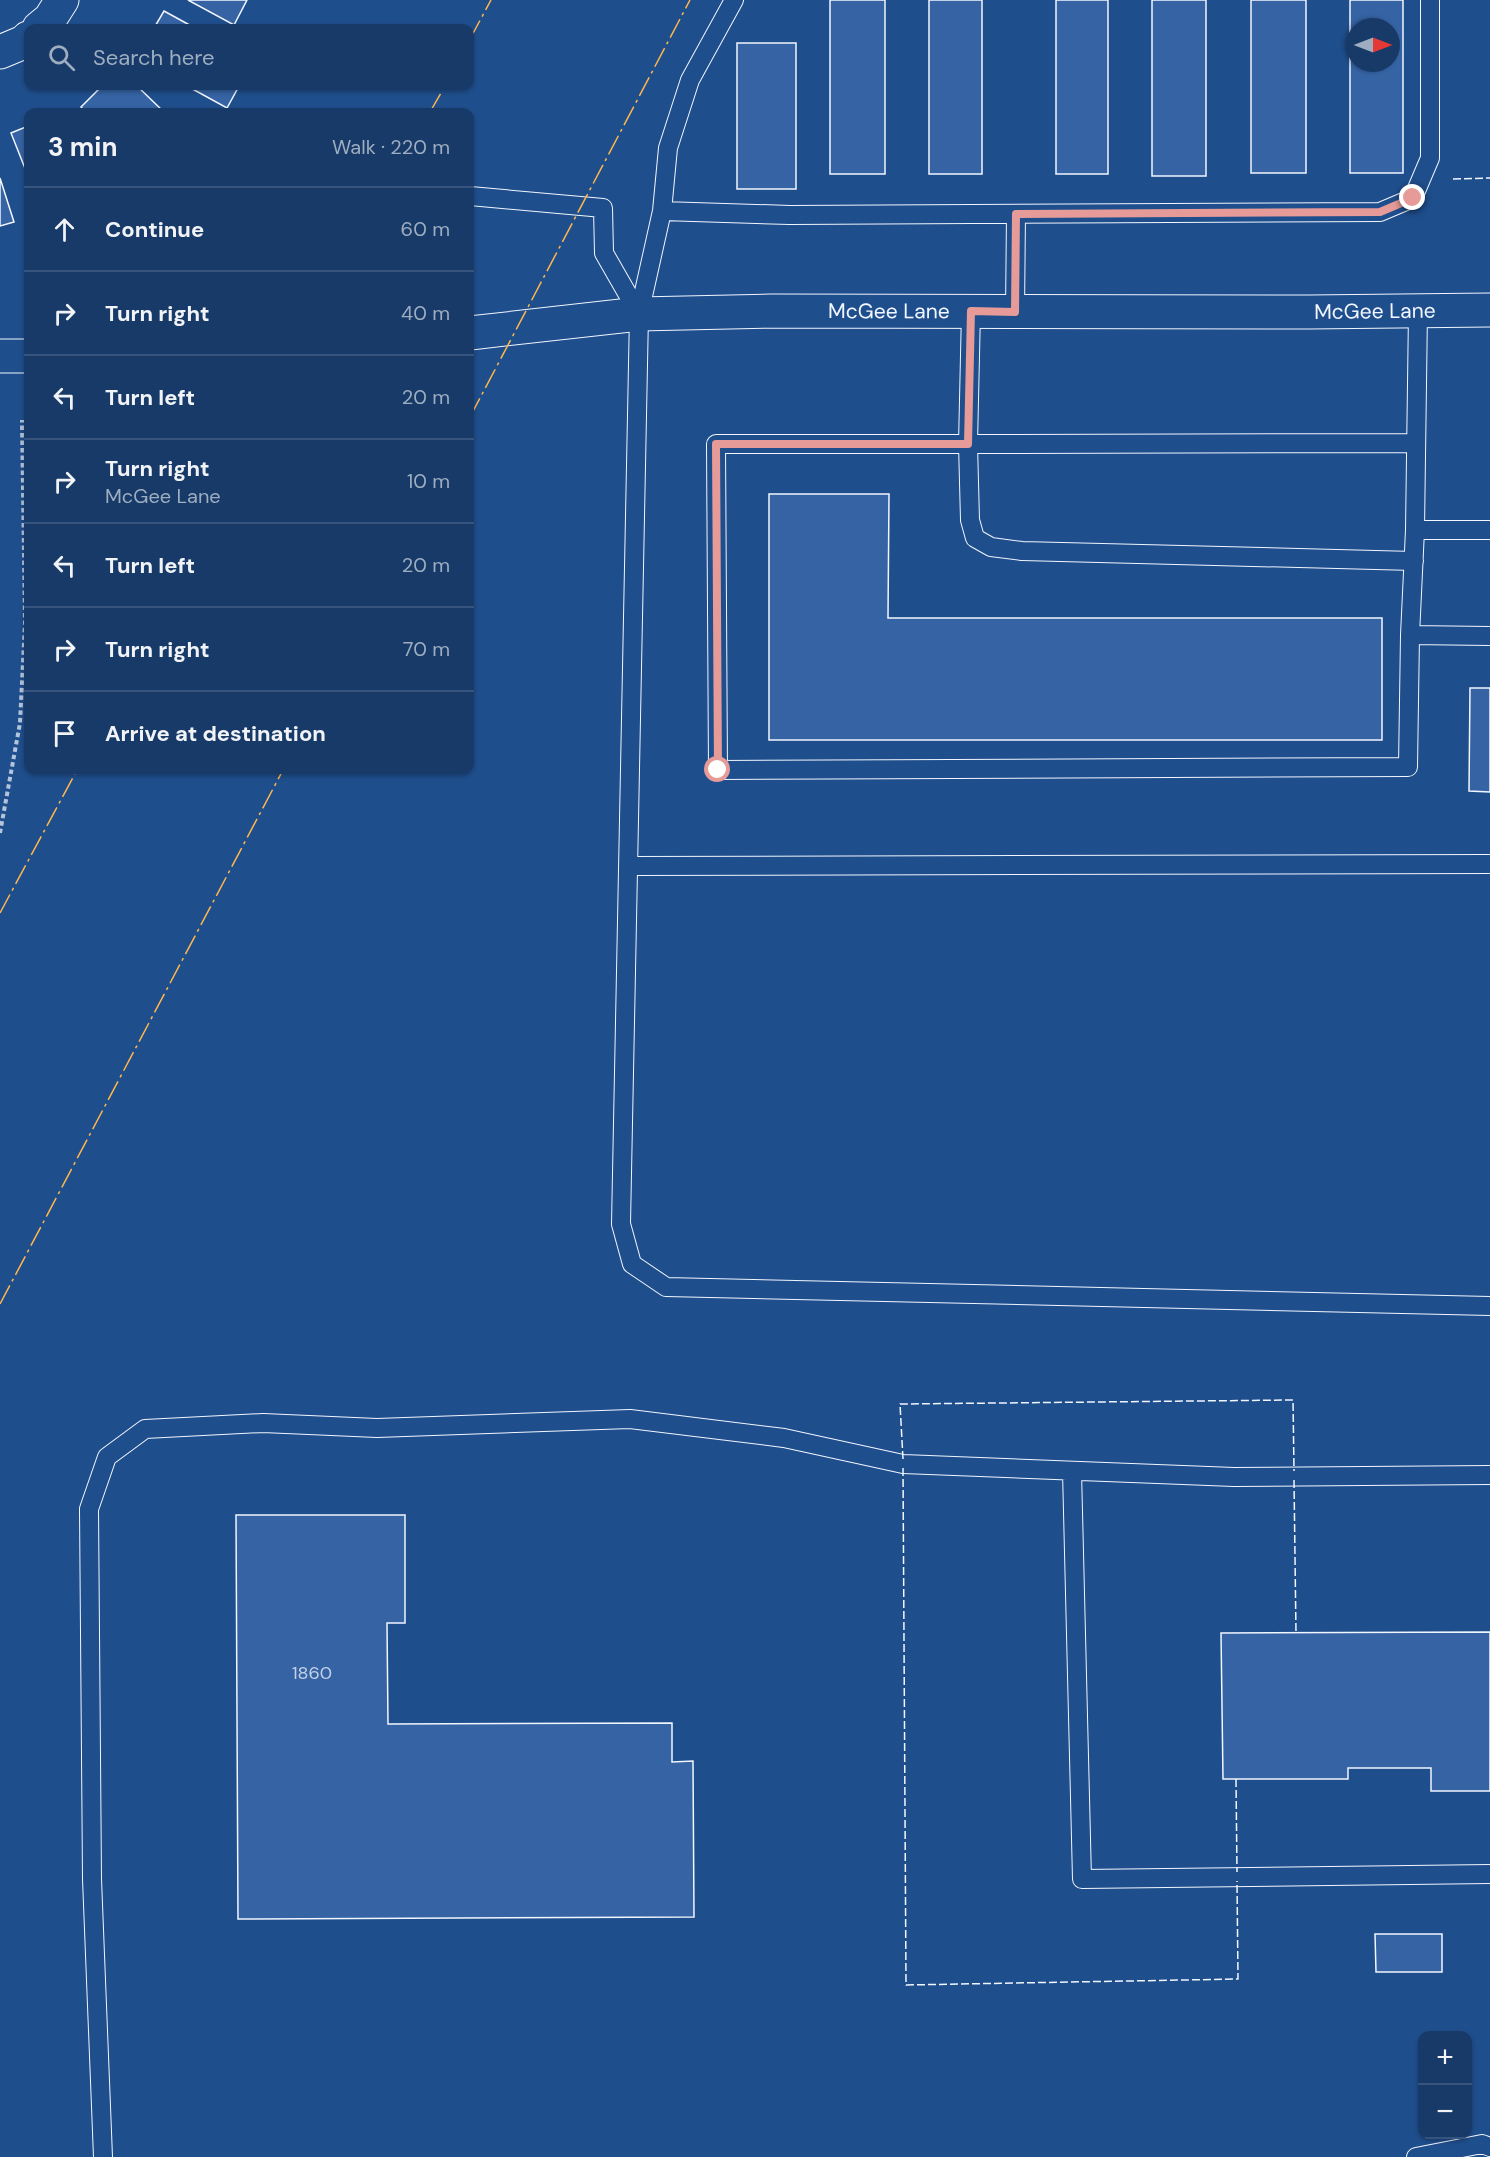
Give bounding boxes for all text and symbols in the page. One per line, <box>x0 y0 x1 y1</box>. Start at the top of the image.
north arrow <box>1346 18 1400 72</box>
search box <box>24 24 474 90</box>
icon: search <box>45 41 78 74</box>
text: Search here <box>93 43 214 72</box>
text: 3 min <box>48 130 117 164</box>
text: Walk · 220 m <box>332 134 450 160</box>
route end <box>1399 184 1425 210</box>
icon: ahead <box>48 213 81 246</box>
text: Continue <box>105 215 204 244</box>
text: 60 m <box>401 216 450 242</box>
icon: right <box>48 297 81 330</box>
street label: McGee Lane <box>828 297 950 325</box>
street label: McGee Lane <box>1314 297 1436 326</box>
text: Turn right <box>105 299 210 328</box>
text: 40 m <box>401 300 450 326</box>
icon: left <box>48 381 81 414</box>
text: Turn left <box>105 383 195 412</box>
text: 20 m <box>402 384 450 410</box>
text: Turn right <box>105 454 210 483</box>
icon: right <box>48 465 81 498</box>
text: 10 m <box>407 468 450 494</box>
text: McGee Lane <box>105 483 221 509</box>
icon: left <box>48 549 81 582</box>
text: Turn left <box>105 551 195 580</box>
text: 20 m <box>402 552 450 578</box>
icon: right <box>48 633 81 666</box>
text: Turn right <box>105 635 210 664</box>
text: 70 m <box>403 636 450 662</box>
icon: arrive <box>48 717 81 750</box>
text: Arrive at destination <box>105 719 326 748</box>
route start <box>704 756 730 782</box>
house number: 1860 <box>292 1661 332 1685</box>
map controls <box>1418 2031 1472 2139</box>
button: + <box>1418 2031 1472 2085</box>
button: − <box>1418 2085 1472 2139</box>

